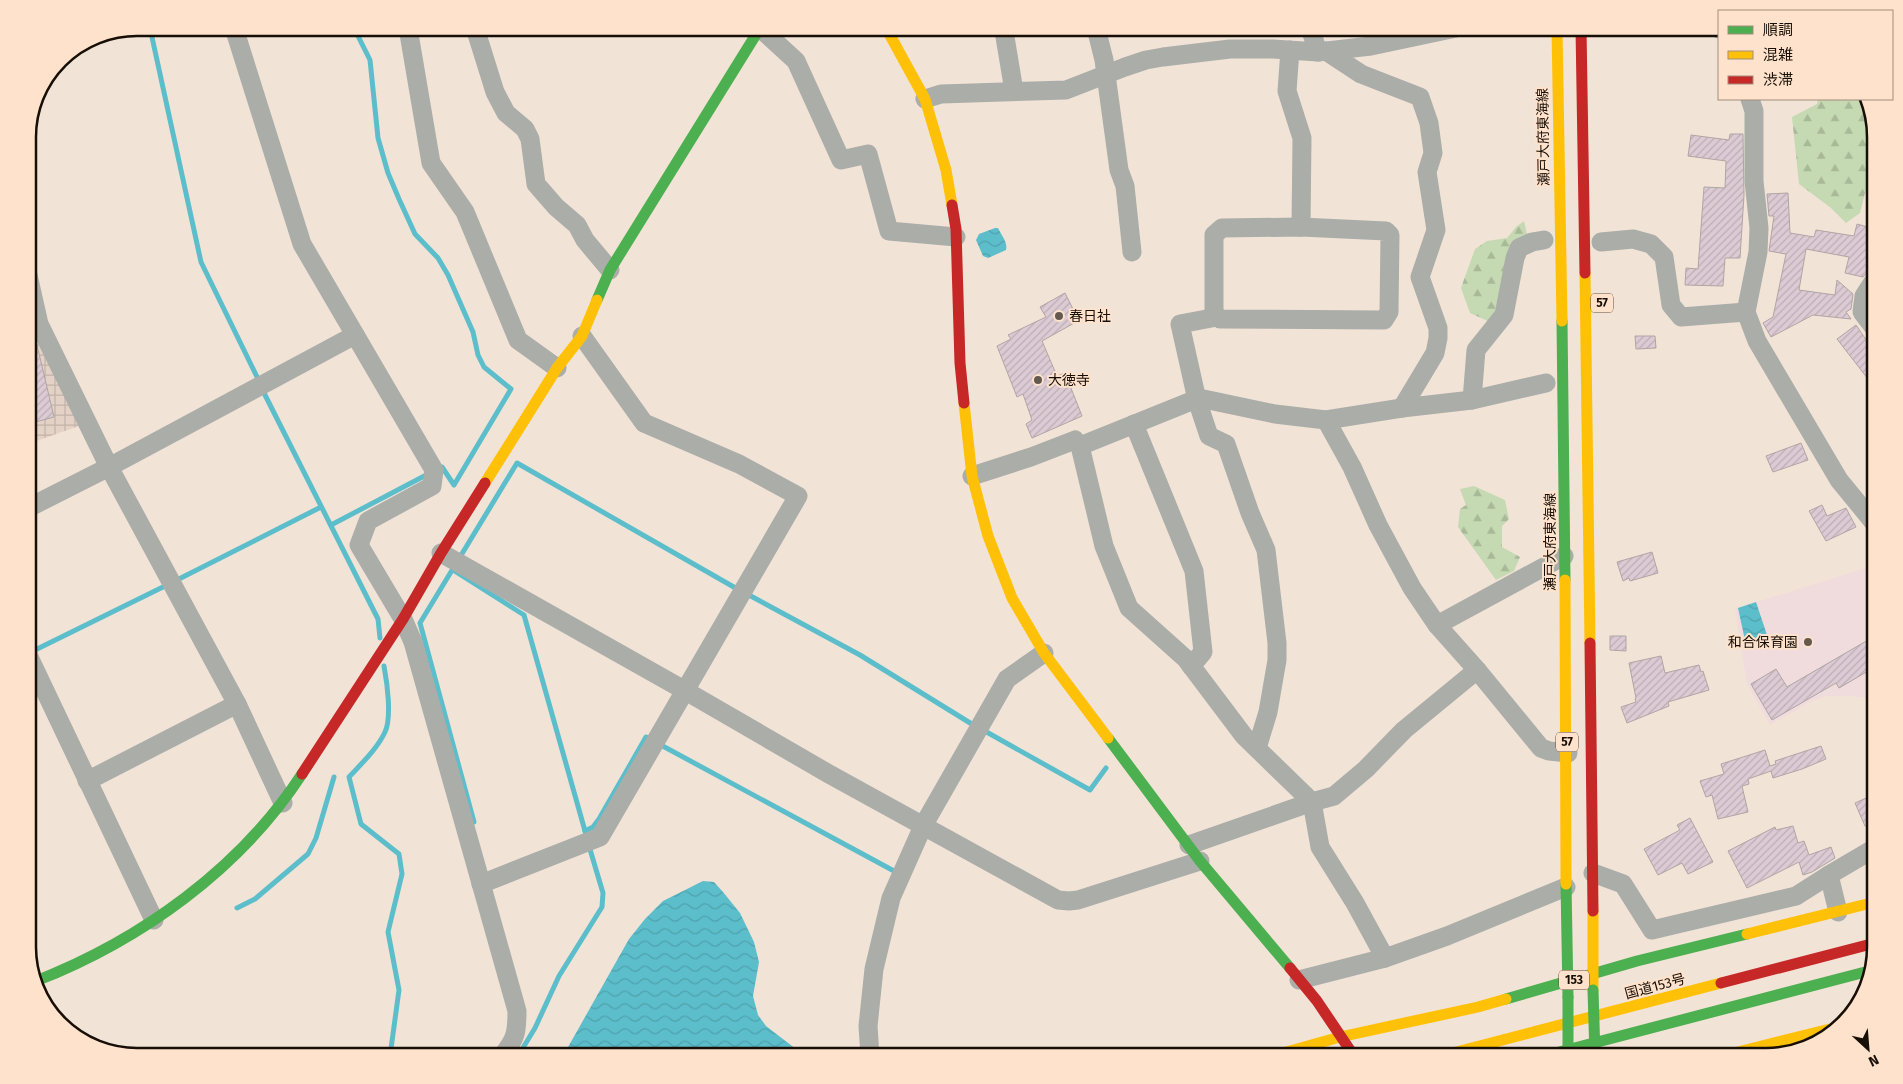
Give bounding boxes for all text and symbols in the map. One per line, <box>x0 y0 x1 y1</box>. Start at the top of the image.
legend <box>1718 10 1893 100</box>
text: 順調 <box>1763 21 1793 39</box>
text: 混雑 <box>1763 46 1793 64</box>
text: 渋滞 <box>1763 71 1793 89</box>
street label: 瀬戸大府東海線 <box>1534 88 1553 186</box>
road number: 57 <box>1591 294 1613 312</box>
place label: 春日社 <box>1069 308 1111 325</box>
marker: 春日社 <box>1053 310 1065 322</box>
place label: 大徳寺 <box>1048 372 1090 389</box>
marker: 大徳寺 <box>1032 374 1044 386</box>
street label: 瀬戸大府東海線 <box>1542 493 1559 591</box>
place label: 和合保育園 <box>1728 634 1798 651</box>
marker: 和合保育園 <box>1802 636 1814 648</box>
road number: 57 <box>1556 732 1578 752</box>
road number: 153 <box>1559 970 1589 990</box>
street label: 国道153号 <box>1623 970 1687 1003</box>
north arrow <box>1843 1024 1893 1074</box>
text: N <box>1866 1051 1881 1070</box>

